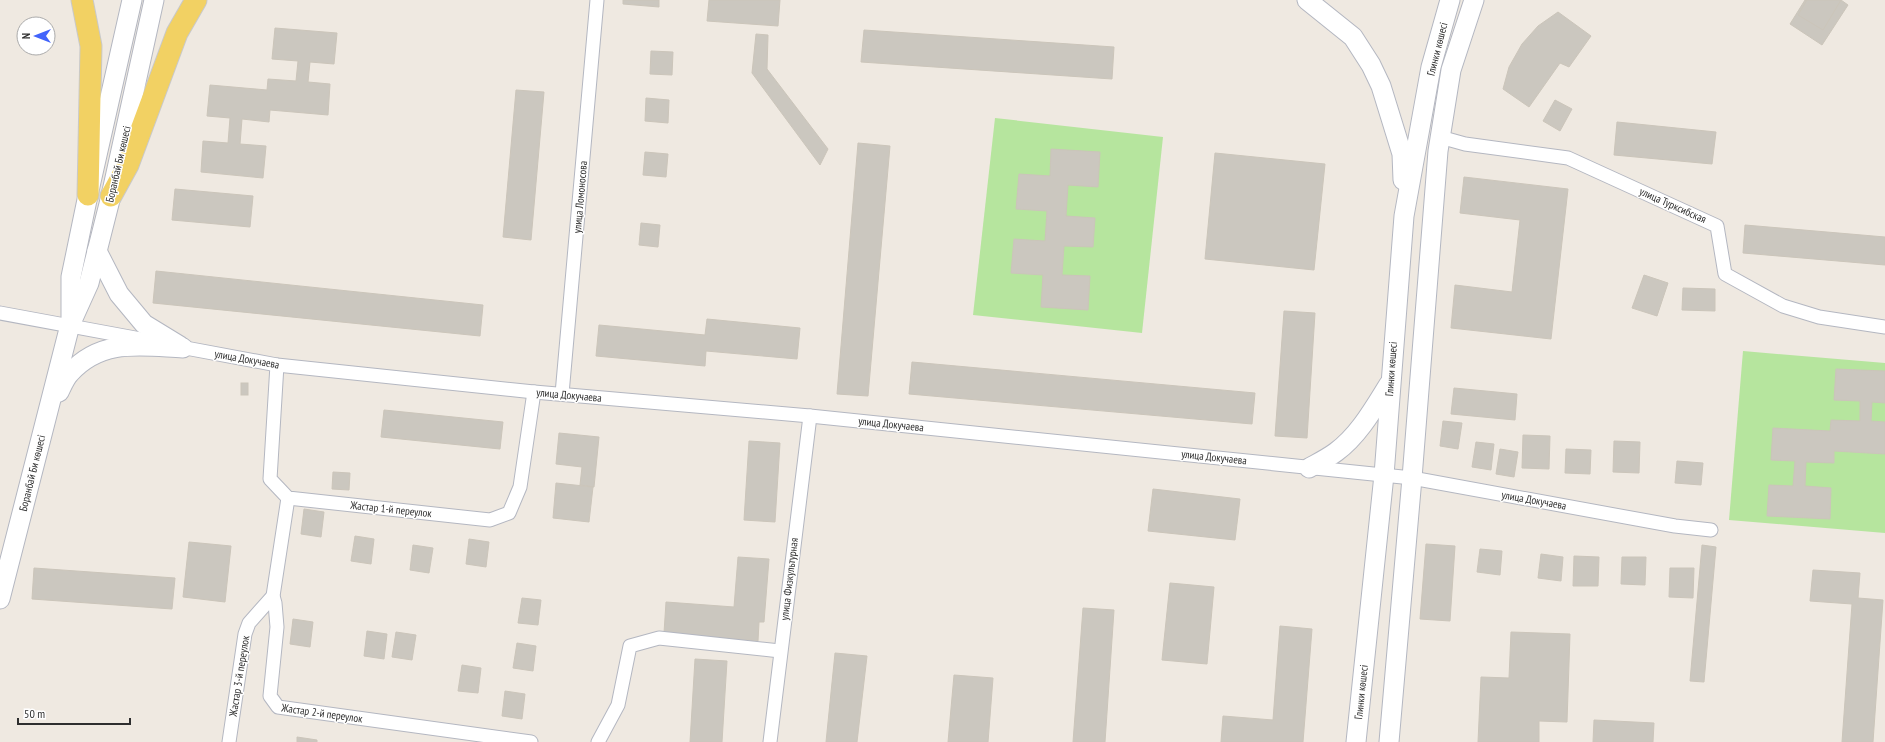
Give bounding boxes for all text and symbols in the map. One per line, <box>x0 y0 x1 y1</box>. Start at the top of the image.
north arrow <box>16 16 56 56</box>
street label: Глинки көшесі <box>1424 21 1450 77</box>
text: N <box>19 33 33 39</box>
street label: Боранбай Би көшесі <box>102 124 134 204</box>
street label: улица Ломоносова <box>570 160 590 234</box>
street label: улица Турксибская <box>1637 184 1709 226</box>
street label: Глинки көшесі <box>1382 341 1400 397</box>
street label: улица Докучаева <box>213 346 281 372</box>
street label: улица Докучаева <box>536 385 602 405</box>
street label: улица Докучаева <box>858 414 924 434</box>
street label: Боранбай Би көшесі <box>16 433 48 513</box>
street label: улица Докучаева <box>1181 447 1247 467</box>
street label: улица Докучаева <box>1500 487 1568 513</box>
street label: Жастар 1-й переулок <box>349 498 433 520</box>
street label: улица Физкультурная <box>777 537 801 621</box>
street label: Жастар 3-й переулок <box>226 634 252 718</box>
street label: Глинки көшесі <box>1351 664 1371 720</box>
scale bar <box>18 700 130 726</box>
street label: Жастар 2-й переулок <box>280 700 364 726</box>
text: 50 m <box>24 706 45 721</box>

